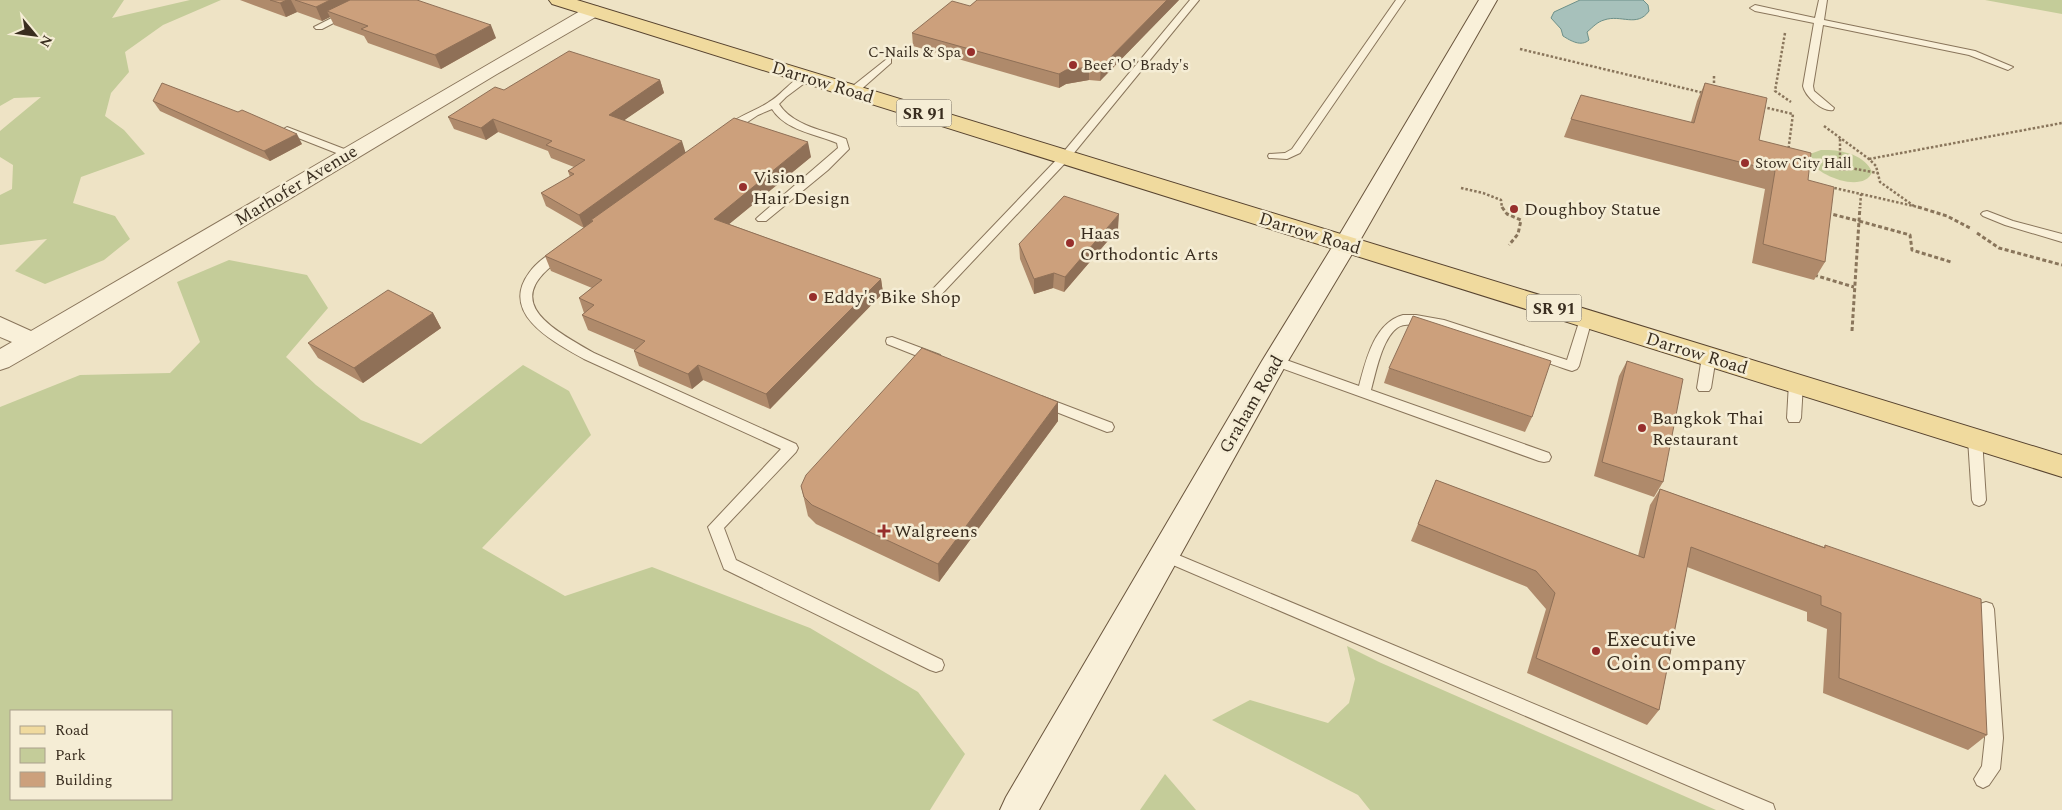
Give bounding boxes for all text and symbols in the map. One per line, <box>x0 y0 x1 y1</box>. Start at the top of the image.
north arrow <box>10 10 60 60</box>
text: N <box>34 31 58 51</box>
place label: C-Nails & Spa <box>868 41 962 64</box>
marker: C-Nails & Spa <box>965 46 977 58</box>
street label: Darrow Road <box>769 54 877 111</box>
place label: Beef 'O' Brady's <box>1083 54 1189 77</box>
marker: Beef 'O' Brady's <box>1067 59 1079 71</box>
road number: SR 91 <box>896 100 952 126</box>
street label: Marhofer Avenue <box>230 138 363 233</box>
place label: Stow City Hall <box>1755 152 1852 175</box>
marker: Stow City Hall <box>1739 157 1751 169</box>
place label: Vision Hair Design <box>753 164 850 212</box>
marker: Vision Hair Design <box>737 181 749 193</box>
place label: Doughboy Statue <box>1524 196 1661 223</box>
marker: Doughboy Statue <box>1508 203 1520 215</box>
street label: Darrow Road <box>1256 205 1364 262</box>
place label: Haas Orthodontic Arts <box>1080 220 1219 268</box>
marker: Haas Orthodontic Arts <box>1064 237 1076 249</box>
place label: Eddy's Bike Shop <box>823 284 961 311</box>
marker: Eddy's Bike Shop <box>807 291 819 303</box>
road number: SR 91 <box>1526 294 1582 322</box>
street label: Darrow Road <box>1643 325 1751 382</box>
street label: Graham Road <box>1212 350 1291 458</box>
place label: Bangkok Thai Restaurant <box>1652 405 1764 453</box>
marker: Bangkok Thai Restaurant <box>1636 422 1648 434</box>
place label: Walgreens <box>894 518 978 545</box>
marker: Walgreens <box>878 525 890 537</box>
place label: Executive Coin Company <box>1606 624 1747 680</box>
marker: Executive Coin Company <box>1590 645 1602 657</box>
legend <box>10 710 172 800</box>
text: Road <box>55 719 89 742</box>
text: Park <box>55 744 86 767</box>
text: Building <box>55 769 112 792</box>

